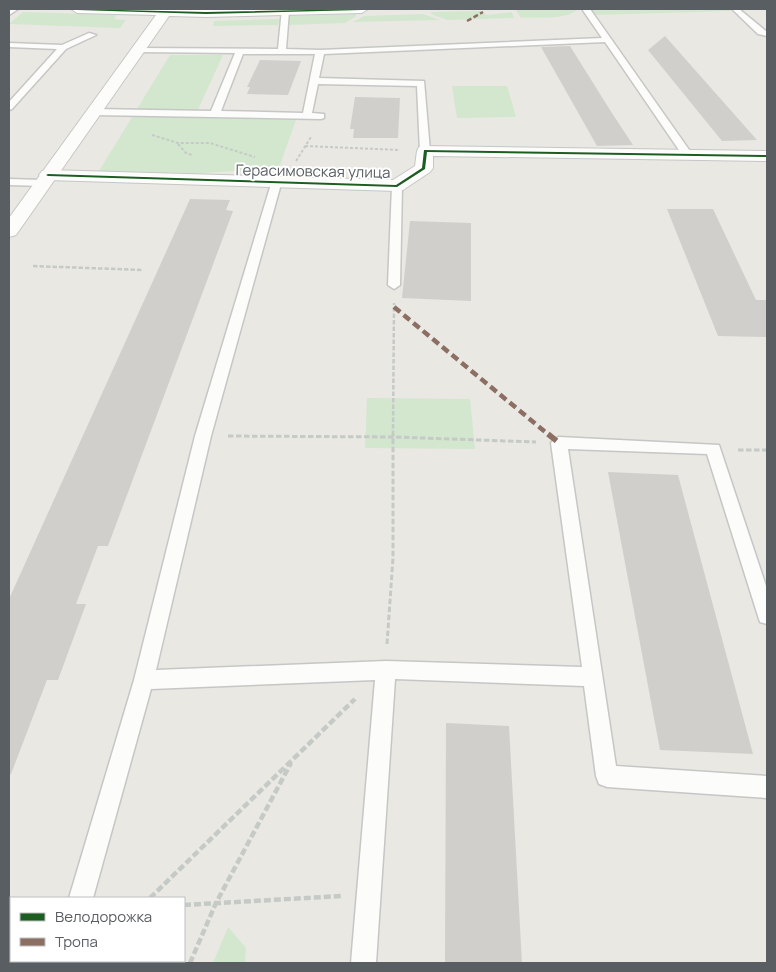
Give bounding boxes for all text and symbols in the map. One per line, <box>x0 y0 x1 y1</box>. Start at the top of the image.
street label: Герасимовская улица <box>235 159 391 183</box>
legend <box>10 897 185 962</box>
text: Велодорожка <box>55 906 152 927</box>
text: Тропа <box>55 931 98 952</box>

